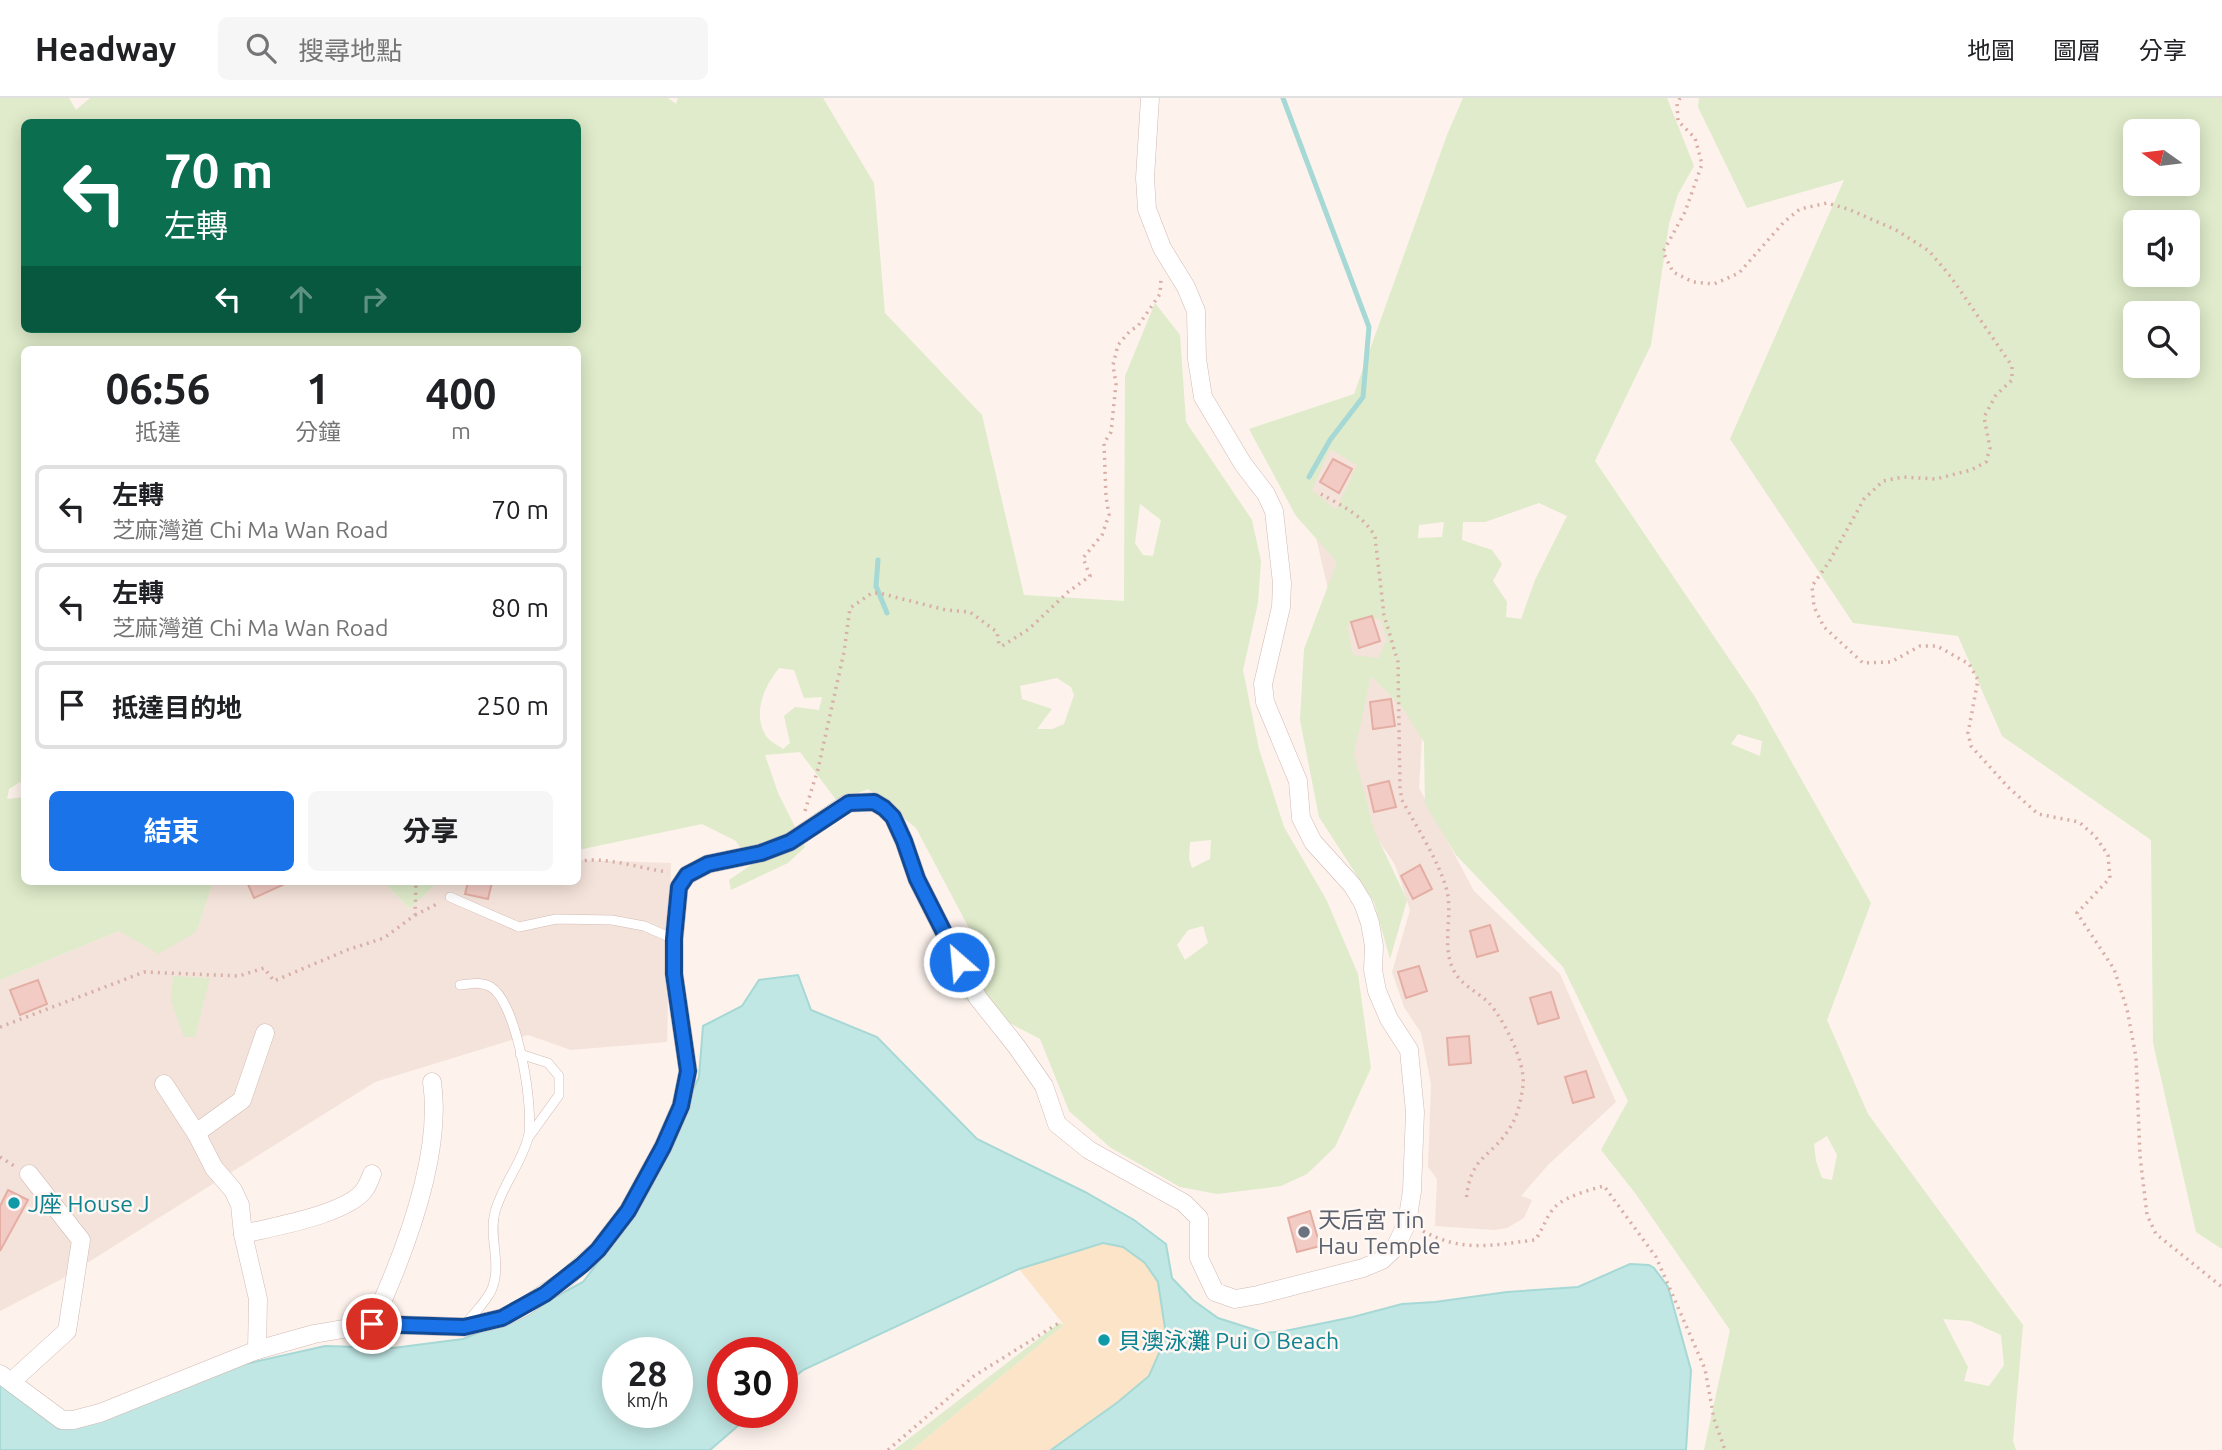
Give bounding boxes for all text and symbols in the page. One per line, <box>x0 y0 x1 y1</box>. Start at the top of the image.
search box <box>218 17 708 80</box>
icon: search <box>242 29 280 67</box>
text: Headway <box>35 30 176 67</box>
text: 搜尋地點 <box>298 36 402 65</box>
text: 地圖 <box>1967 37 2015 64</box>
text: 圖層 <box>2053 37 2101 64</box>
text: 分享 <box>2139 37 2187 64</box>
north arrow <box>2123 119 2200 196</box>
map controls <box>2123 119 2200 378</box>
text: 70 m <box>164 142 273 197</box>
icon: left <box>49 147 140 238</box>
text: 左轉 <box>164 207 228 243</box>
button: sound <box>2123 210 2200 287</box>
icon: left <box>209 280 247 318</box>
icon: ahead <box>282 280 320 318</box>
icon: right <box>355 280 393 318</box>
button: search <box>2123 301 2200 378</box>
text: 06:56 <box>105 365 211 412</box>
text: 1 <box>306 365 330 412</box>
text: 400 <box>425 370 497 417</box>
text: m <box>451 418 471 443</box>
text: 抵達 <box>135 419 181 444</box>
text: 分鐘 <box>295 419 341 444</box>
text: 左轉 <box>112 480 164 509</box>
icon: left <box>53 490 91 528</box>
text: 70 m <box>491 495 549 524</box>
text: 芝麻灣道 Chi Ma Wan Road <box>112 517 388 542</box>
text: 左轉 <box>112 578 164 607</box>
icon: left <box>53 588 91 626</box>
text: 80 m <box>491 593 549 622</box>
text: 芝麻灣道 Chi Ma Wan Road <box>112 615 388 640</box>
icon: arrive <box>53 686 91 724</box>
text: 250 m <box>477 691 549 720</box>
text: 抵達目的地 <box>112 693 242 722</box>
button: 結束 <box>49 791 294 871</box>
button: 分享 <box>308 791 553 871</box>
position arrow <box>922 925 996 999</box>
place label: J座 House J <box>28 1191 149 1216</box>
marker: J座 House J <box>6 1195 22 1211</box>
place label: 天后宮 Tin Hau Temple <box>1318 1207 1441 1258</box>
marker: 天后宮 Tin Hau Temple <box>1296 1224 1312 1240</box>
pin <box>342 1294 402 1354</box>
icon: arrive <box>353 1305 391 1343</box>
place label: 貝澳泳灘 Pui O Beach <box>1118 1328 1339 1353</box>
marker: 貝澳泳灘 Pui O Beach <box>1096 1332 1112 1348</box>
speed limit sign: 30 <box>707 1337 798 1428</box>
text: 28 <box>628 1353 667 1393</box>
text: km/h <box>627 1390 668 1410</box>

